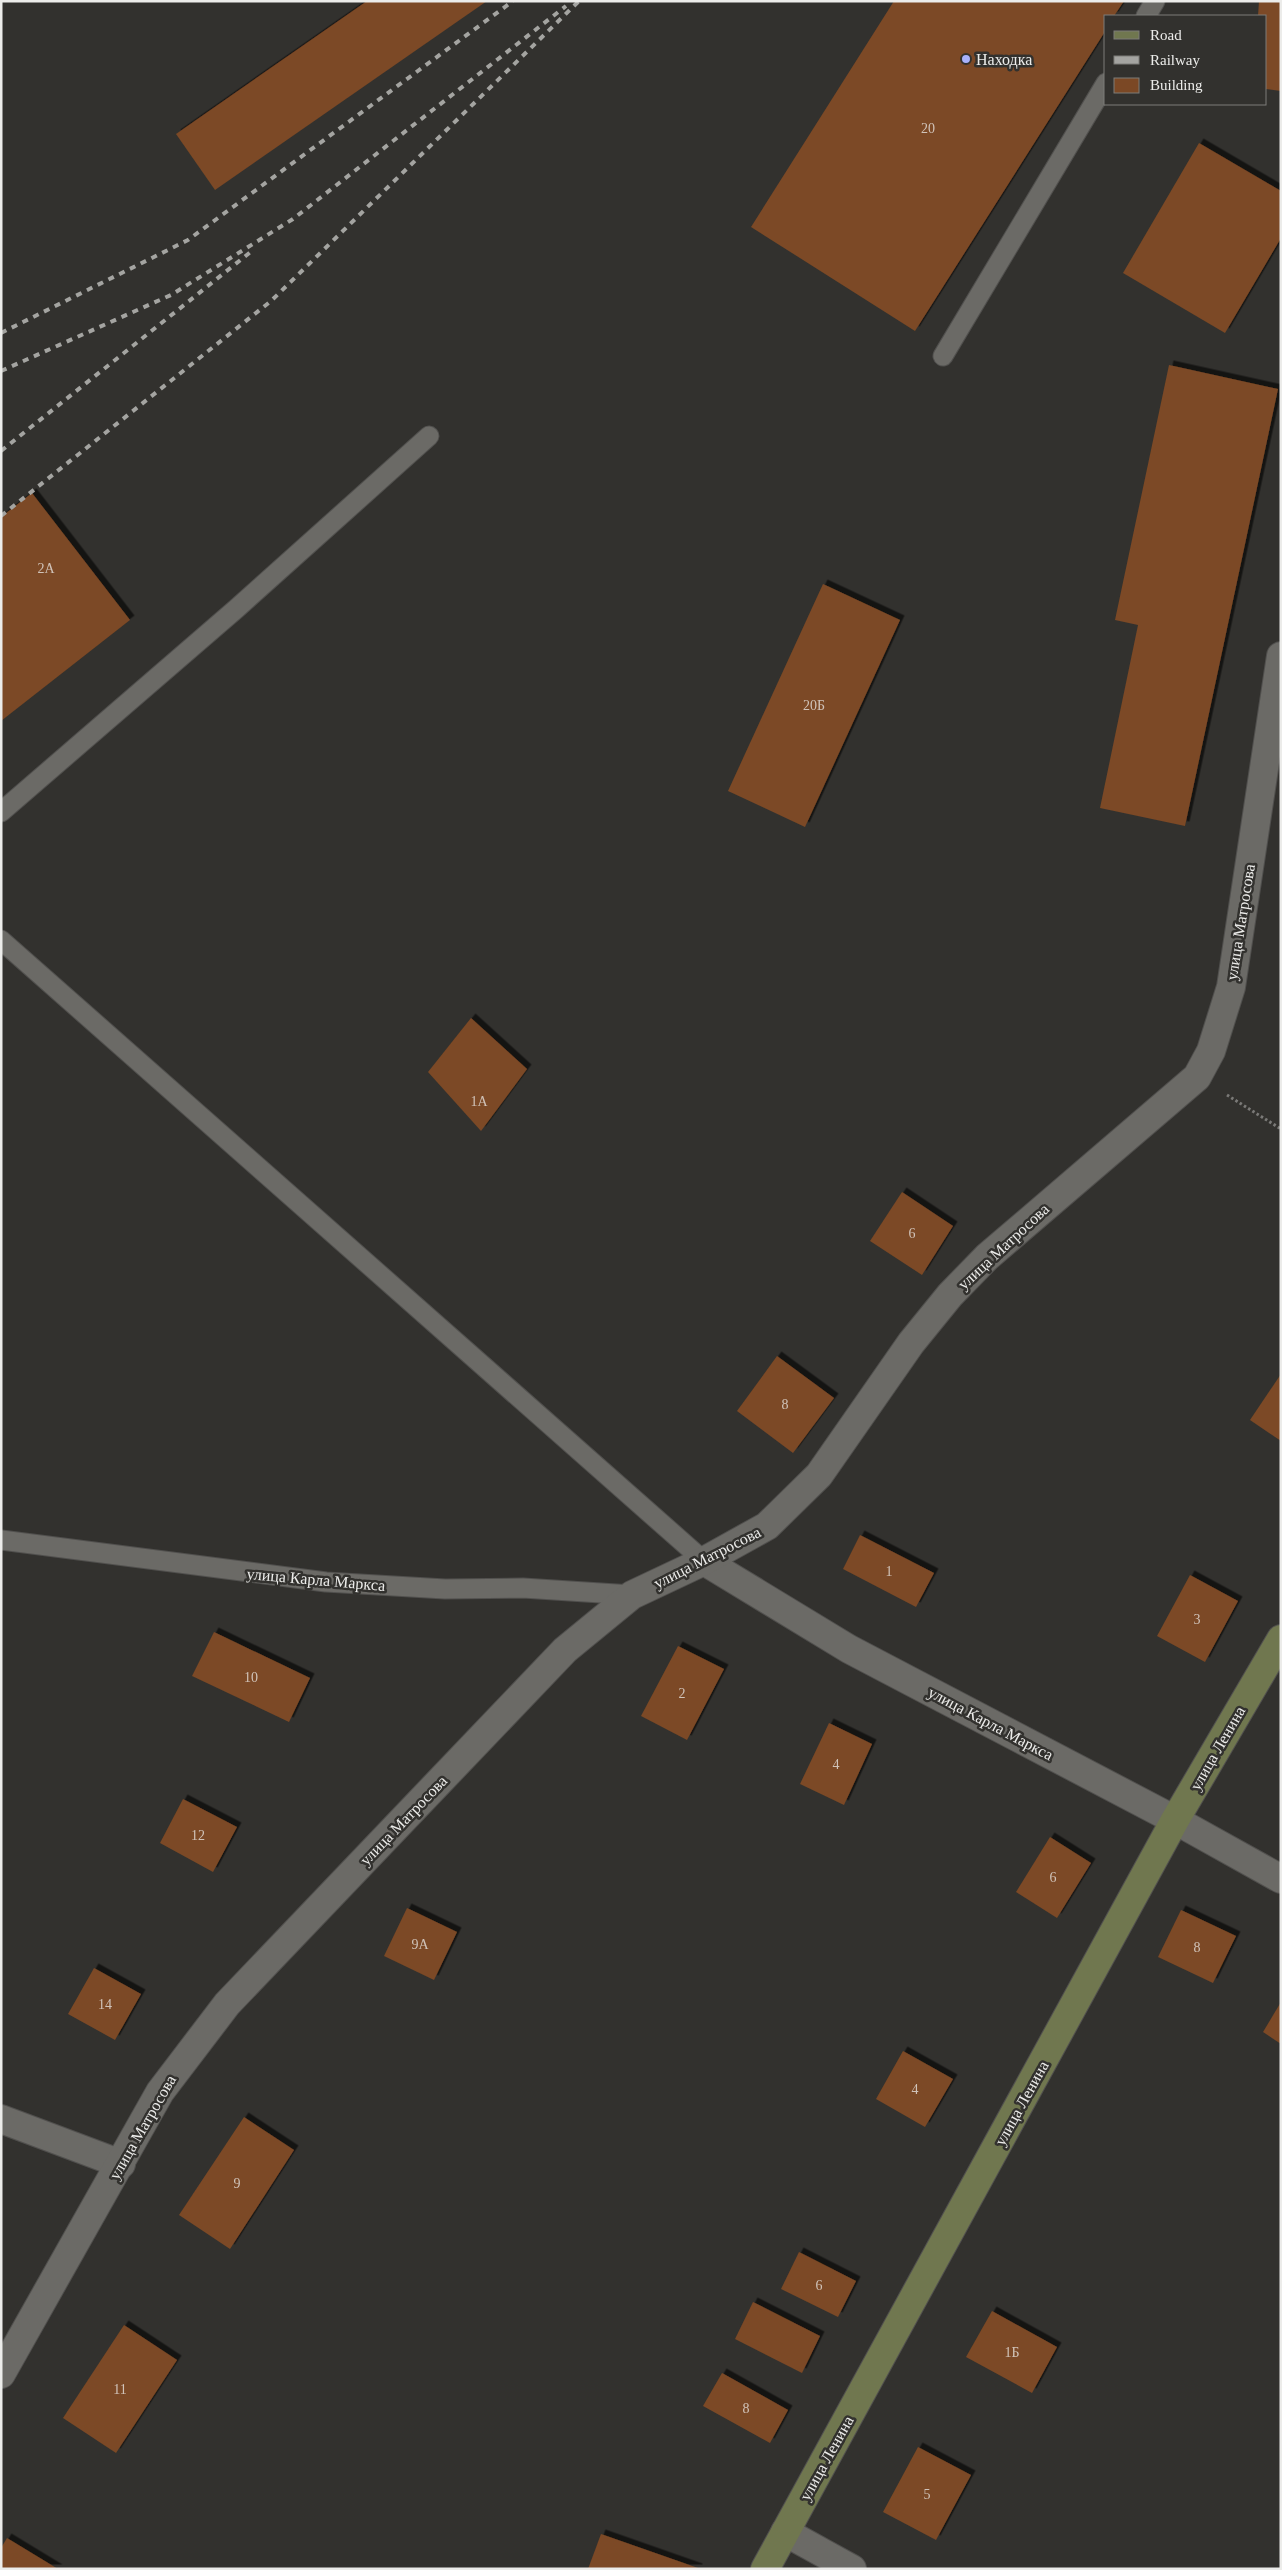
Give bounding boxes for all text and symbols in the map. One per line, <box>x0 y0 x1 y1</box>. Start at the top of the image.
legend <box>1104 15 1267 105</box>
text: Road <box>1150 27 1182 43</box>
place label: Находка <box>976 51 1032 69</box>
text: Railway <box>1150 52 1200 68</box>
marker: Находка <box>960 53 972 65</box>
text: Building <box>1150 77 1203 93</box>
house number: 20 <box>921 121 935 136</box>
house number: 2А <box>37 561 55 576</box>
house number: 20Б <box>803 698 825 713</box>
street label: улица Матросова <box>1223 863 1259 982</box>
house number: 1А <box>470 1094 488 1109</box>
street label: улица Матросова <box>955 1200 1053 1293</box>
house number: 6 <box>909 1226 916 1241</box>
house number: 8 <box>782 1397 789 1412</box>
street label: улица Матросова <box>651 1523 764 1593</box>
house number: 1 <box>886 1564 893 1579</box>
street label: улица Карла Маркса <box>246 1565 386 1595</box>
house number: 3 <box>1194 1612 1201 1627</box>
house number: 10 <box>244 1670 258 1685</box>
street label: улица Карла Маркса <box>925 1683 1056 1764</box>
house number: 2 <box>679 1686 686 1701</box>
street label: улица Ленина <box>1187 1703 1249 1794</box>
house number: 4 <box>833 1757 840 1772</box>
street label: улица Матросова <box>356 1772 451 1869</box>
house number: 12 <box>191 1828 205 1843</box>
house number: 6 <box>1050 1870 1057 1885</box>
house number: 9А <box>411 1937 429 1952</box>
house number: 8 <box>1194 1940 1201 1955</box>
house number: 14 <box>98 1997 112 2012</box>
street label: улица Ленина <box>991 2058 1053 2149</box>
street label: улица Матросова <box>106 2072 180 2183</box>
house number: 4 <box>912 2082 919 2097</box>
house number: 9 <box>234 2176 241 2191</box>
house number: 6 <box>816 2278 823 2293</box>
house number: 1Б <box>1004 2345 1020 2360</box>
house number: 11 <box>113 2382 127 2397</box>
house number: 8 <box>743 2401 750 2416</box>
street label: улица Ленина <box>796 2413 858 2504</box>
house number: 5 <box>924 2487 931 2502</box>

